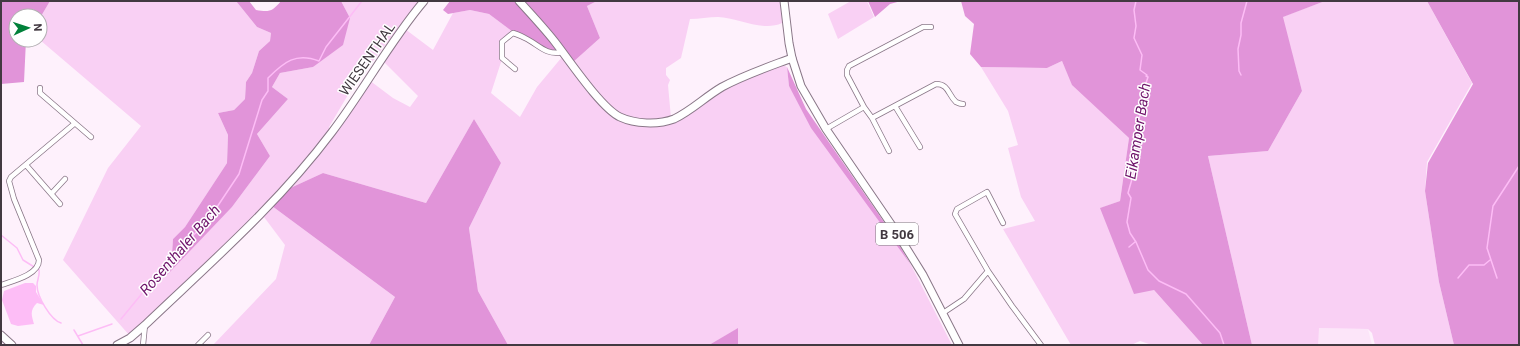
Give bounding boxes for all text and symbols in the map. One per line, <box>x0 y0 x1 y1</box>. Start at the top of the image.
north arrow <box>8 8 48 48</box>
street label: WIESENTHAL <box>336 19 398 99</box>
text: N <box>31 23 44 32</box>
water label: Eikamper Bach <box>1122 82 1154 180</box>
water label: Rosenthaler Bach <box>136 201 224 299</box>
road number: B 506 <box>876 223 918 245</box>

